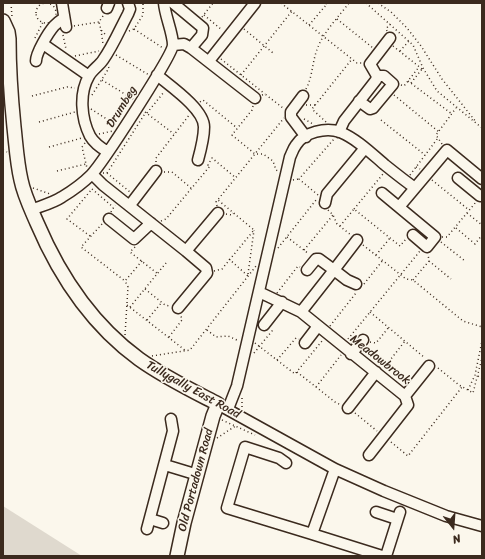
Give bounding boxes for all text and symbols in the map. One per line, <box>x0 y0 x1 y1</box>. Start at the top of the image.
street label: Drumbeg <box>104 84 140 130</box>
street label: Meadowbrook <box>347 332 413 388</box>
street label: Tullygally East Road <box>143 358 243 422</box>
street label: Old Portadown Road <box>175 427 217 533</box>
north arrow <box>433 507 473 547</box>
text: N <box>450 529 463 549</box>

